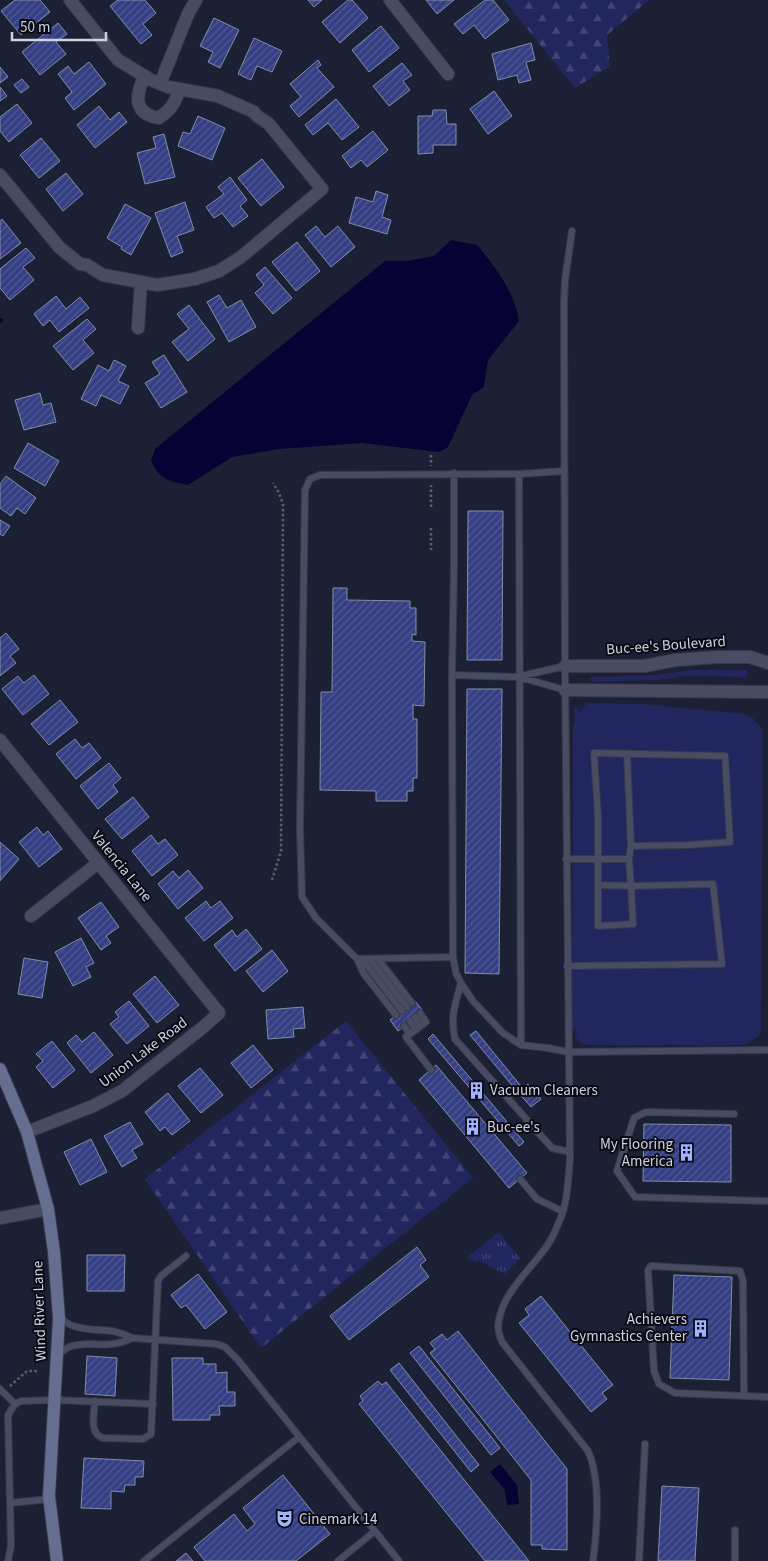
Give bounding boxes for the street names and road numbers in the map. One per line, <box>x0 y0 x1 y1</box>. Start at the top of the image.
street label: Buc-ee's Boulevard <box>606 631 727 660</box>
street label: Valencia Lane <box>86 826 157 906</box>
street label: Union Lake Road <box>95 1012 192 1093</box>
street label: Wind River Lane <box>27 1260 52 1361</box>

